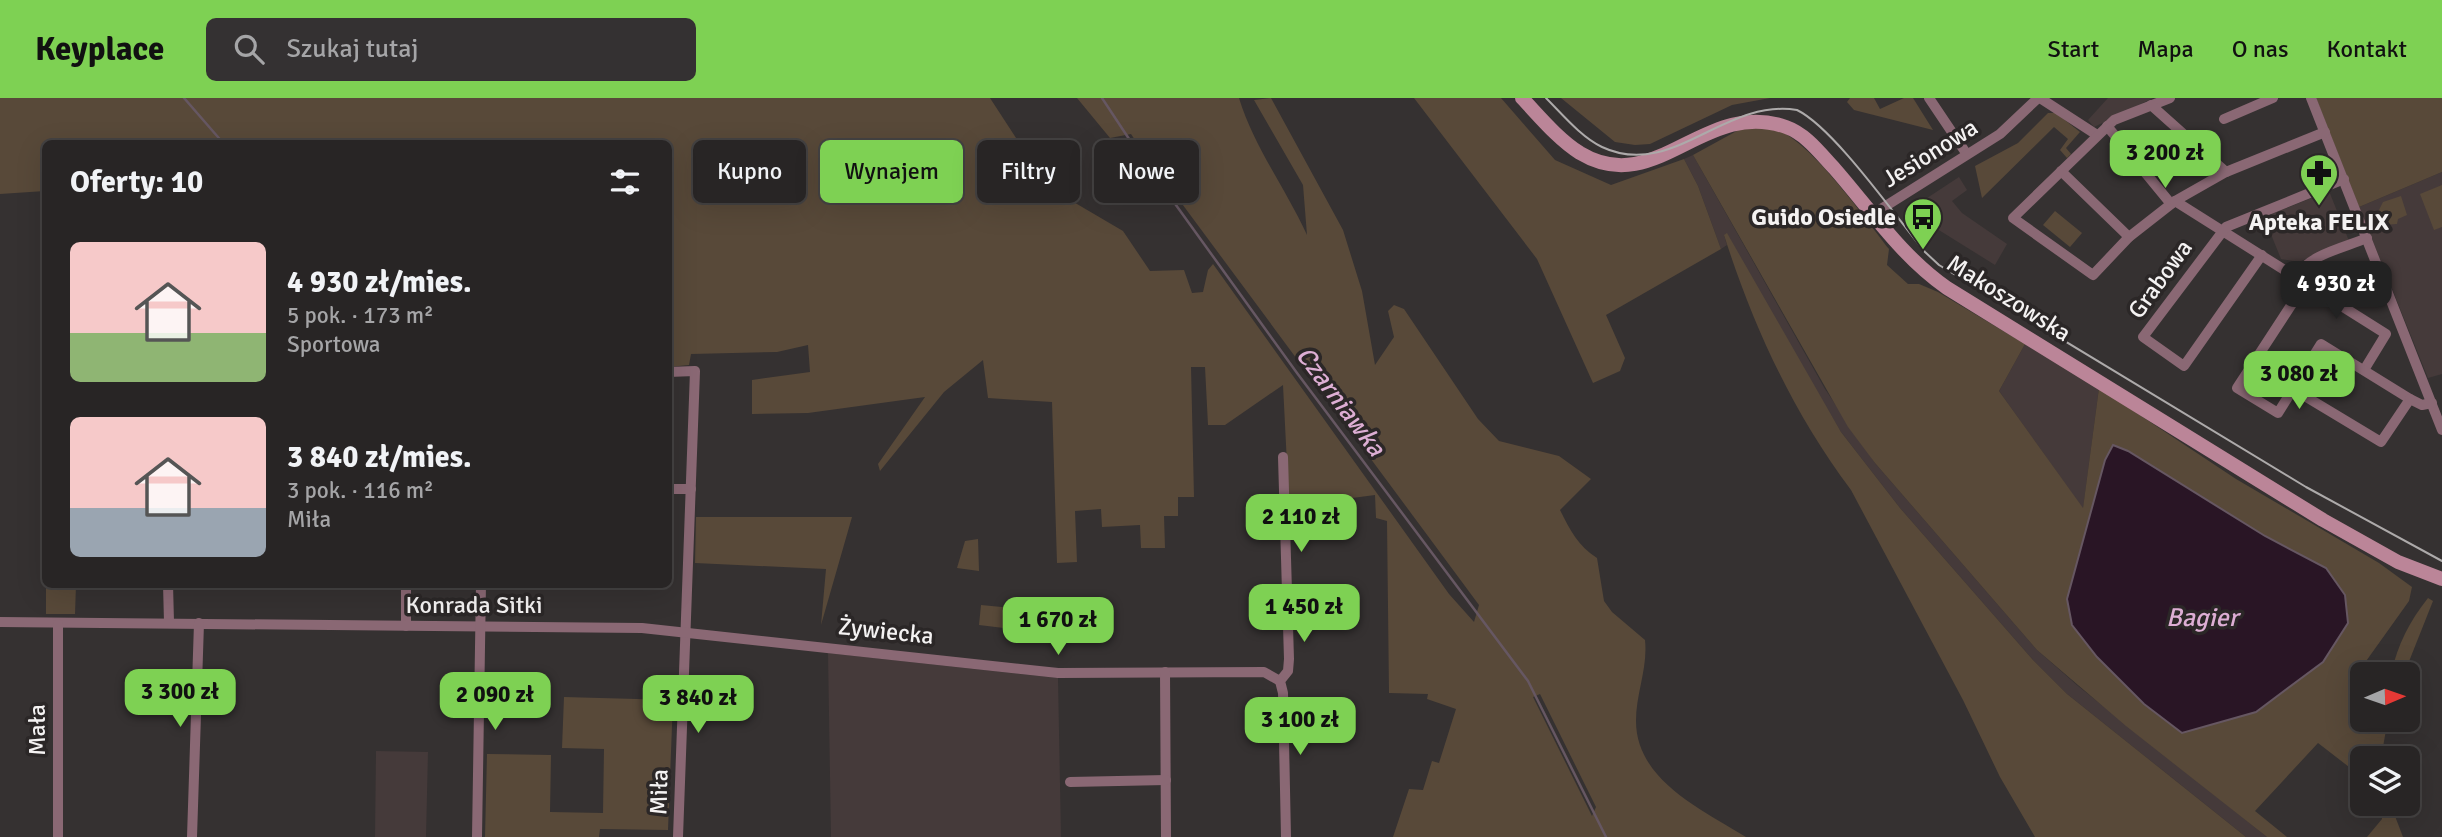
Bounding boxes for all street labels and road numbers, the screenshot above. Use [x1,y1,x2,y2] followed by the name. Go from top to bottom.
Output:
[1877,112,1983,194] street label: Jesionowa
[2121,234,2199,324] street label: Grabowa
[1941,248,2077,348] street label: Makoszowska
[406,590,542,620] street label: Konrada Sitki
[837,611,935,651] street label: Żywiecka
[22,704,52,756] street label: Mała
[643,768,675,816] street label: Miła

